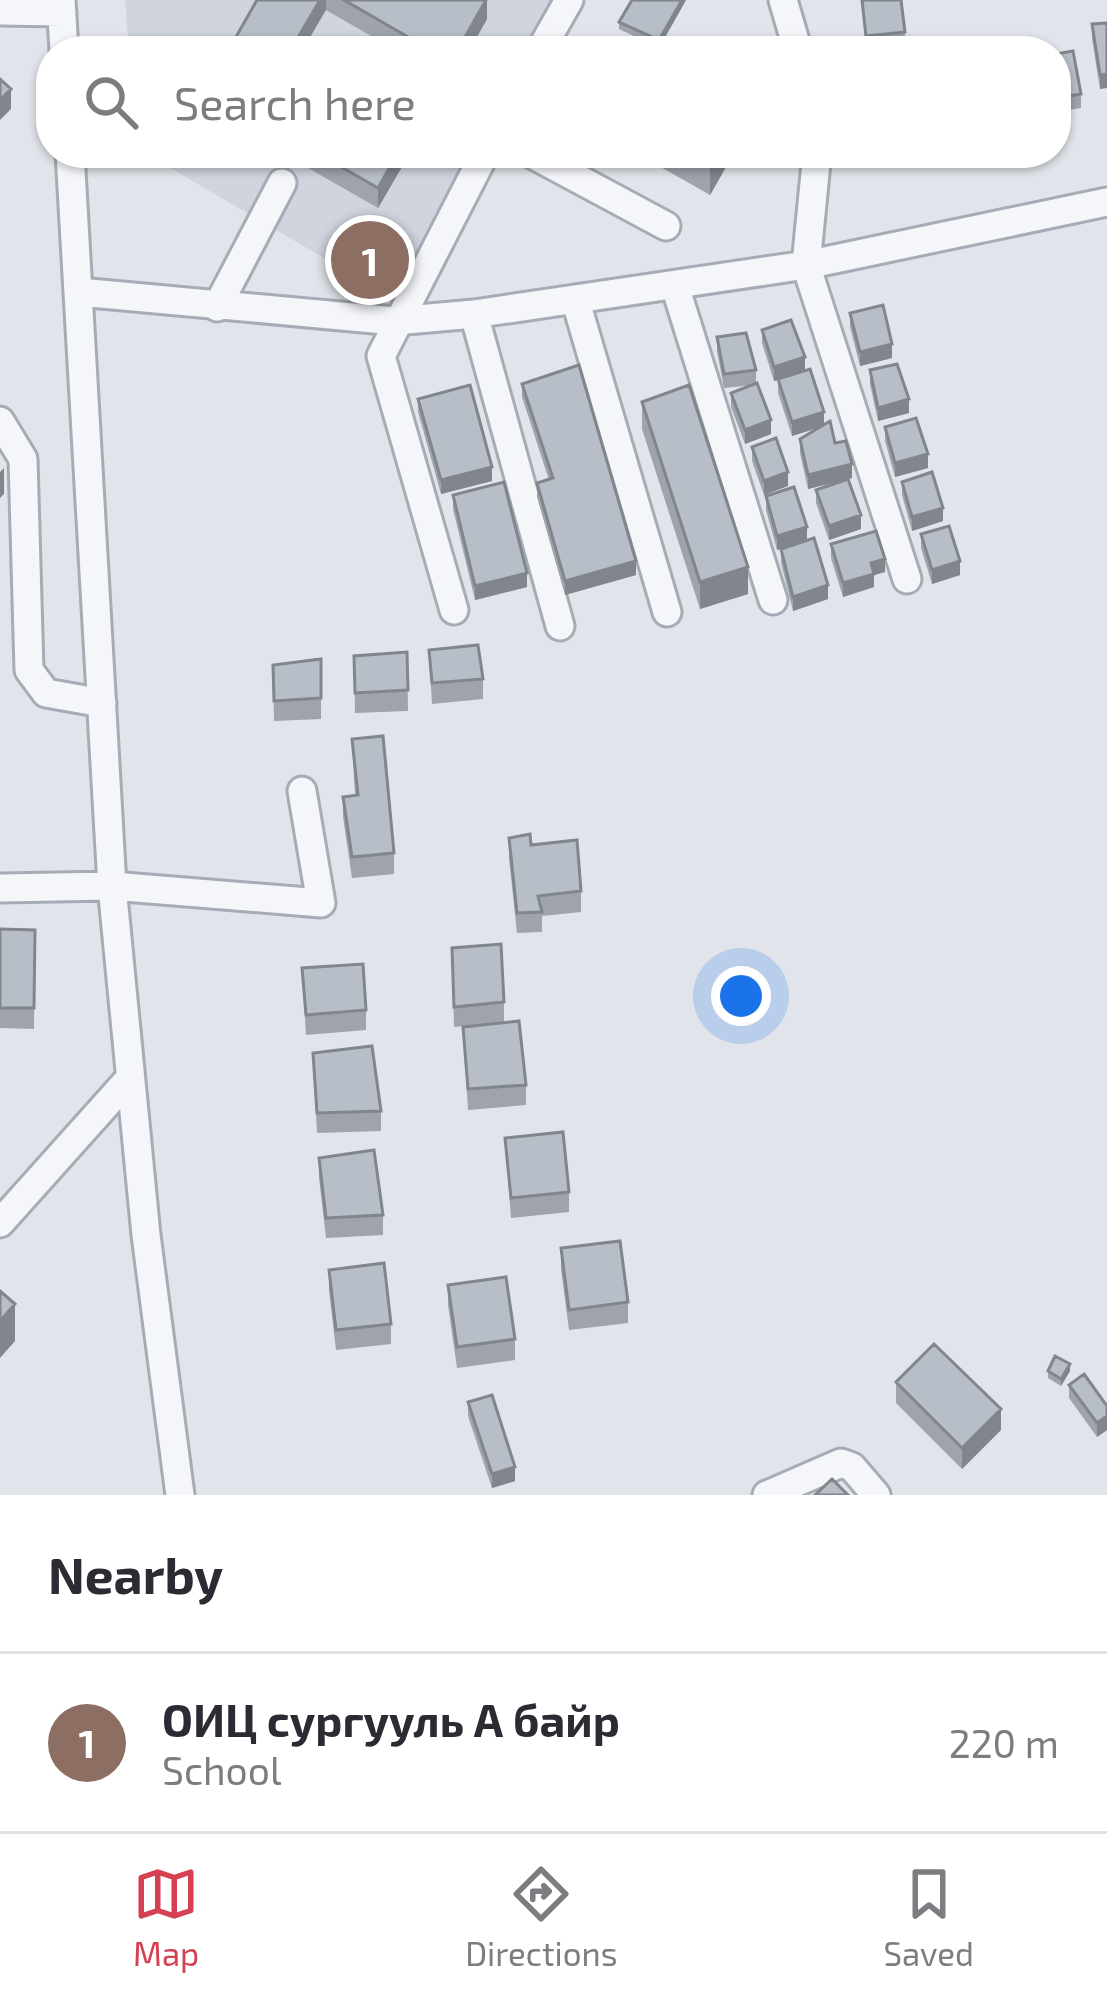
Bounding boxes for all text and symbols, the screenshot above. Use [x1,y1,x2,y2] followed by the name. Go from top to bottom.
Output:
[36,36,1071,168] search box
[78,69,144,135] icon: search
[174,75,416,129] text: Search here
[331,215,409,305] pin: 1
[711,966,771,1026] your location
[48,1543,223,1604] text: Nearby
[162,1692,620,1746] text: ОИЦ сургууль А байр
[79,1719,95,1766] text: 1
[949,1719,1059,1766] text: 220 m
[162,1746,282,1793] text: School
[133,1861,199,1973] tab: Map
[465,1861,617,1973] tab: Directions
[883,1861,974,1973] tab: Saved

